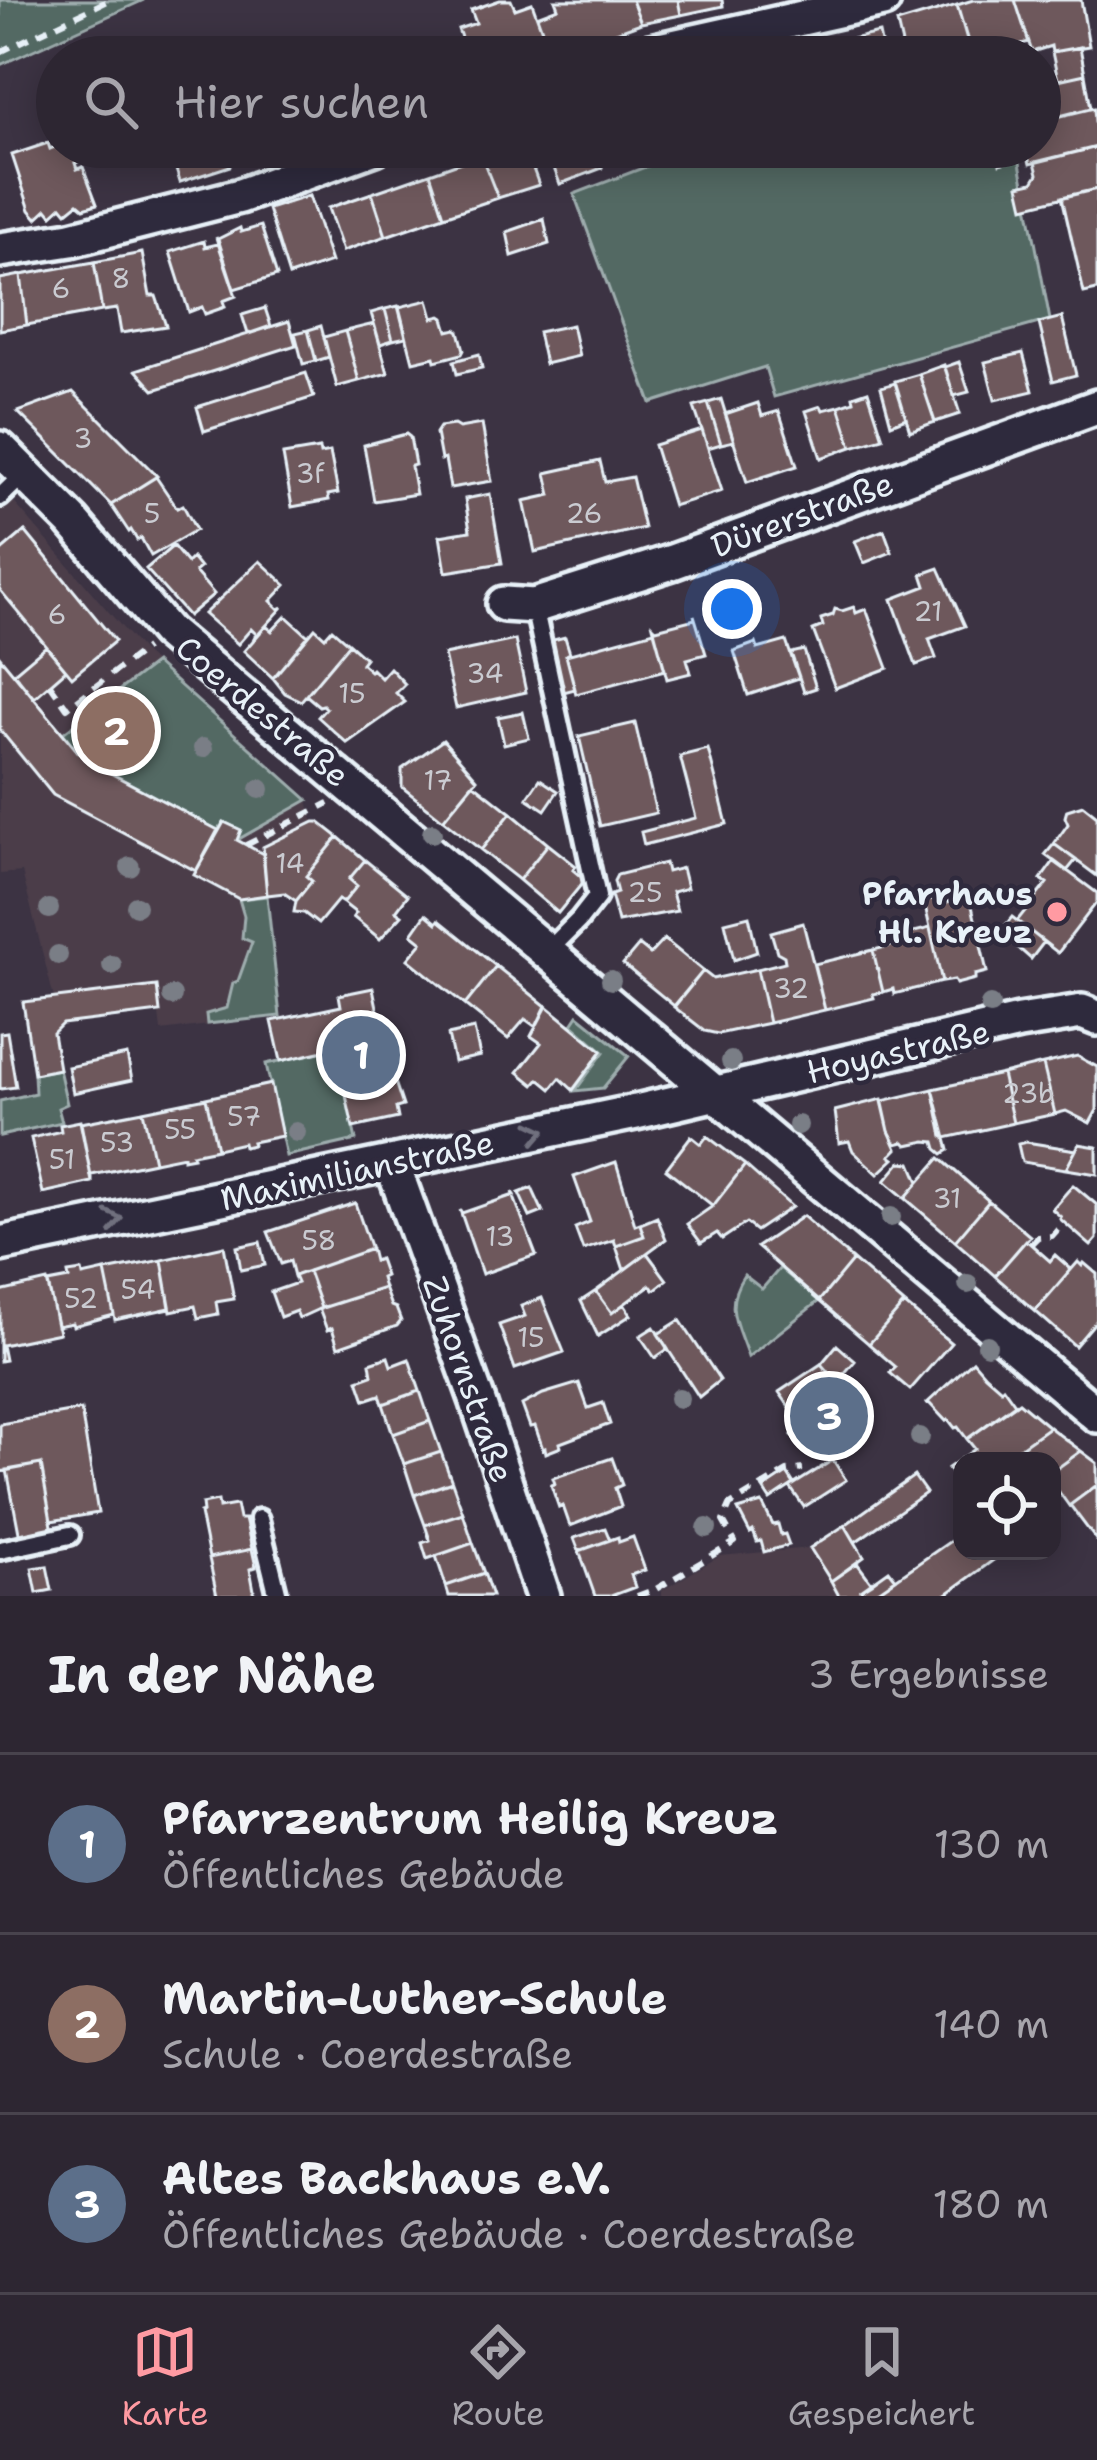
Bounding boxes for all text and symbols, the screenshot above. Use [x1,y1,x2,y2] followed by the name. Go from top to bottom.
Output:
[36,36,1061,168] search box
[78,69,144,135] icon: search
[174,72,429,132] text: Hier suchen
[112,260,130,297] house number: 8
[52,270,70,307] house number: 6
[74,420,92,457] house number: 3
[296,455,326,492] house number: 3f
[705,461,899,568] street label: Dürerstraße
[144,495,160,532] house number: 5
[566,495,602,532] house number: 26
[702,579,762,639] your location
[914,593,942,630] house number: 21
[48,596,66,633] house number: 6
[166,625,359,798] street label: Coerdestraße
[467,655,503,692] house number: 34
[338,675,366,712] house number: 15
[77,686,155,776] pin: 2
[424,762,452,799] house number: 17
[276,845,304,882] house number: 14
[862,871,1033,954] place label: Pfarrhaus Hl. Kreuz
[628,874,662,911] house number: 25
[1044,899,1070,925] marker: Pfarrhaus Hl. Kreuz
[773,970,809,1007] house number: 32
[802,1009,994,1094] street label: Hoyastraße
[322,1010,400,1100] pin: 1
[1002,1075,1054,1112] house number: 23b
[227,1098,261,1135] house number: 57
[164,1111,196,1148] house number: 55
[216,1120,498,1221] street label: Maximilianstraße
[527,1121,547,1146] one-way arrow
[100,1124,134,1161] house number: 53
[49,1141,75,1178] house number: 51
[933,1180,961,1217] house number: 31
[104,1208,124,1234] one-way arrow
[486,1218,514,1255] house number: 13
[302,1222,336,1259] house number: 58
[412,1270,525,1488] street label: Zuhornstraße
[121,1271,155,1308] house number: 54
[64,1280,98,1317] house number: 52
[517,1319,545,1356] house number: 15
[790,1371,868,1461] pin: 3
[953,1452,1061,1560] map controls
[953,1452,1061,1560] button: locate
[48,1640,376,1708] text: In der Nähe
[808,1648,1049,1700] text: 3 Ergebnisse
[162,1788,779,1848] text: Pfarrzentrum Heilig Kreuz
[78,1818,96,1870] text: 1
[934,1818,1049,1870] text: 130 m
[162,1848,565,1900] text: Öffentliches Gebäude
[162,1968,667,2028] text: Martin-Luther-Schule
[73,1998,101,2050] text: 2
[933,1998,1049,2050] text: 140 m
[162,2028,573,2080] text: Schule · Coerdestraße
[162,2148,611,2208] text: Altes Backhaus e.V.
[73,2178,101,2230] text: 3
[933,2178,1049,2230] text: 180 m
[162,2208,856,2260] text: Öffentliches Gebäude · Coerdestraße
[122,2319,209,2436] tab: Karte
[452,2319,545,2436] tab: Route
[788,2319,975,2436] tab: Gespeichert

